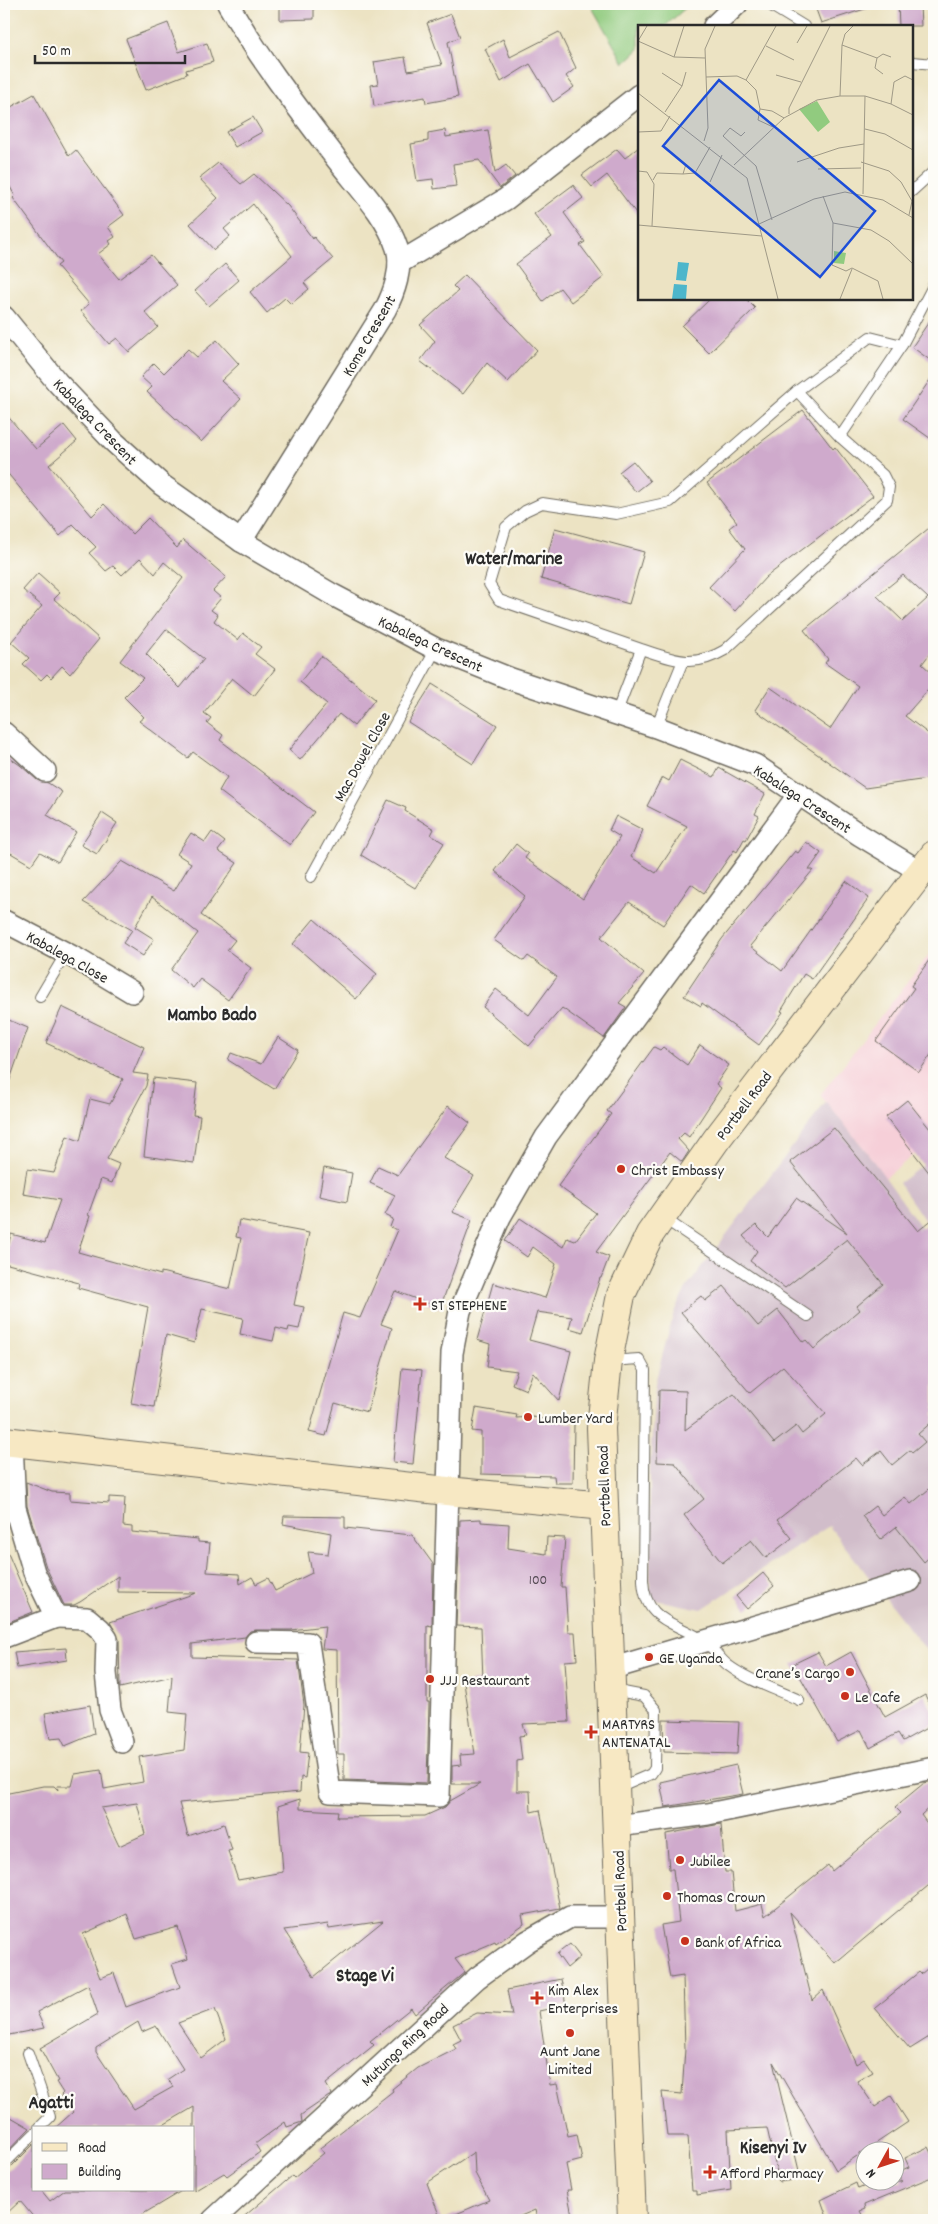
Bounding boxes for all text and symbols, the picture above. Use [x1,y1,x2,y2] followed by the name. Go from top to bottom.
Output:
[638,25,913,300] inset map
[35,32,185,64] scale bar
[42,41,71,63] text: 50 m
[338,291,403,381] street label: Kome Crescent
[47,374,142,471] street label: Kabalega Crescent
[465,547,563,574] district label: Water/marine
[374,611,486,680] street label: Kabalega Crescent
[329,708,397,806] street label: Mac Dowel Close
[748,760,855,840] street label: Kabalega Crescent
[21,926,112,990] street label: Kabalega Close
[167,1003,257,1030] district label: Mambo Bado
[711,1067,779,1146] street label: Portbell Road
[631,1160,725,1183] place label: Christ Embassy
[615,1163,627,1175] marker: Christ Embassy
[431,1295,507,1318] place label: ST STEPHENE
[413,1297,427,1311] marker: ST STEPHENE
[538,1408,613,1431] place label: Lumber Yard
[522,1411,534,1423] marker: Lumber Yard
[593,1445,618,1527] street label: Portbell Road
[529,1571,547,1591] house number: 100
[659,1648,723,1671] place label: GE Uganda
[643,1651,655,1663] marker: GE Uganda
[755,1663,840,1686] place label: Crane’s Cargo
[844,1666,856,1678] marker: Crane’s Cargo
[440,1670,530,1693] place label: JJJ Restaurant
[424,1673,436,1685] marker: JJJ Restaurant
[855,1687,900,1710] place label: Le Cafe
[839,1690,851,1702] marker: Le Cafe
[602,1714,671,1755] place label: MARTYRS ANTENATAL
[584,1725,598,1739] marker: MARTYRS ANTENATAL
[609,1850,634,1932] street label: Portbell Road
[690,1851,730,1874] place label: Jubilee
[674,1854,686,1866] marker: Jubilee
[677,1887,765,1910] place label: Thomas Crown
[661,1890,673,1902] marker: Thomas Crown
[695,1932,782,1955] place label: Bank of Africa
[679,1935,691,1947] marker: Bank of Africa
[336,1964,394,1991] district label: Stage Vi
[548,1980,619,2021] place label: Kim Alex Enterprises
[530,1991,544,2005] marker: Kim Alex Enterprises
[357,1999,455,2093] street label: Mutungo Ring Road
[564,2027,576,2039] marker: Aunt Jane Limited
[540,2041,600,2082] place label: Aunt Jane Limited
[28,2091,74,2118] district label: Agatti
[32,2126,195,2192] legend
[740,2136,806,2163] district label: Kisenyi Iv
[78,2138,106,2160] text: Road
[856,2142,906,2192] north arrow
[78,2162,121,2184] text: Building
[720,2163,824,2186] place label: Afford Pharmacy
[862,2164,881,2182] text: N
[704,2166,716,2178] marker: Afford Pharmacy

